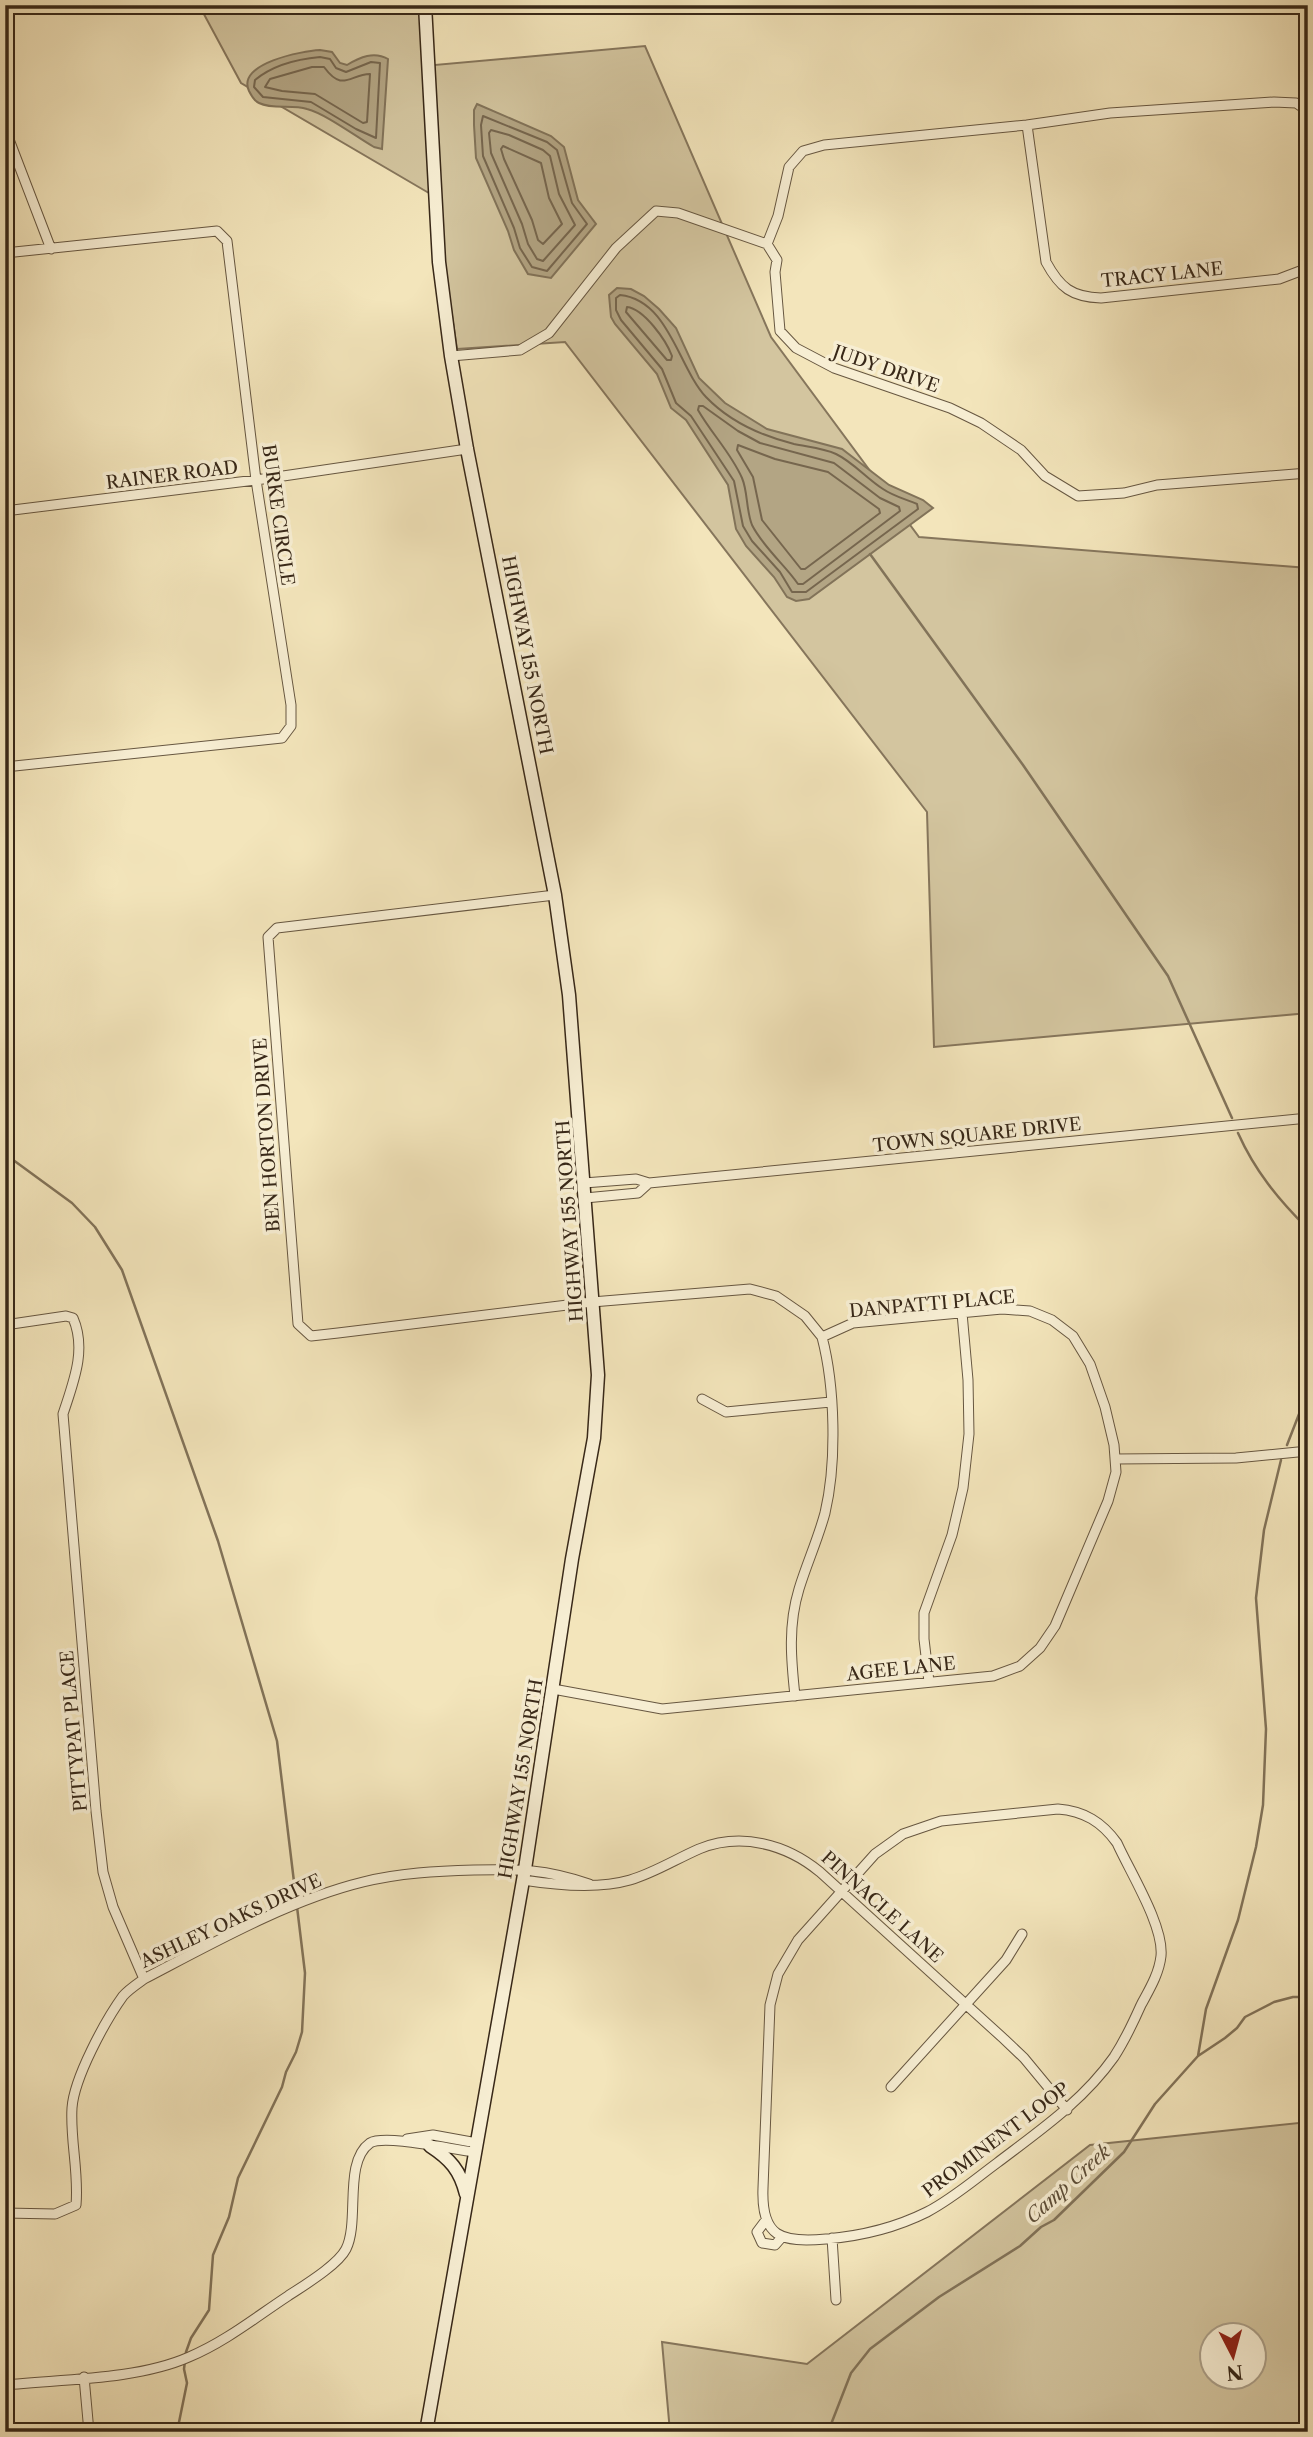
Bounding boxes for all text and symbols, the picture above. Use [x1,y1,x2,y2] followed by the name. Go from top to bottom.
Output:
[1100,258,1224,292] street label: TRACY LANE
[827,340,942,397] street label: JUDY DRIVE
[257,443,299,587] street label: BURKE CIRCLE
[105,456,239,494] street label: RAINER ROAD
[497,554,557,756] street label: HIGHWAY 155 NORTH
[249,1037,285,1233] street label: BEN HORTON DRIVE
[872,1113,1082,1157] street label: TOWN SQUARE DRIVE
[552,1119,588,1323] street label: HIGHWAY 155 NORTH
[848,1286,1016,1322] street label: DANPATTI PLACE
[56,1650,92,1812] street label: PITTYPAT PLACE
[845,1652,956,1686] street label: AGEE LANE
[494,1677,548,1881] street label: HIGHWAY 155 NORTH
[817,1847,947,1967] street label: PINNACLE LANE
[136,1869,325,1973] street label: ASHLEY OAKS DRIVE
[918,2078,1074,2202] street label: PROMINENT LOOP
[1021,2140,1115,2228] water label: Camp Creek
[1198,2322,1268,2392] north arrow
[1225,2360,1244,2385] text: N

